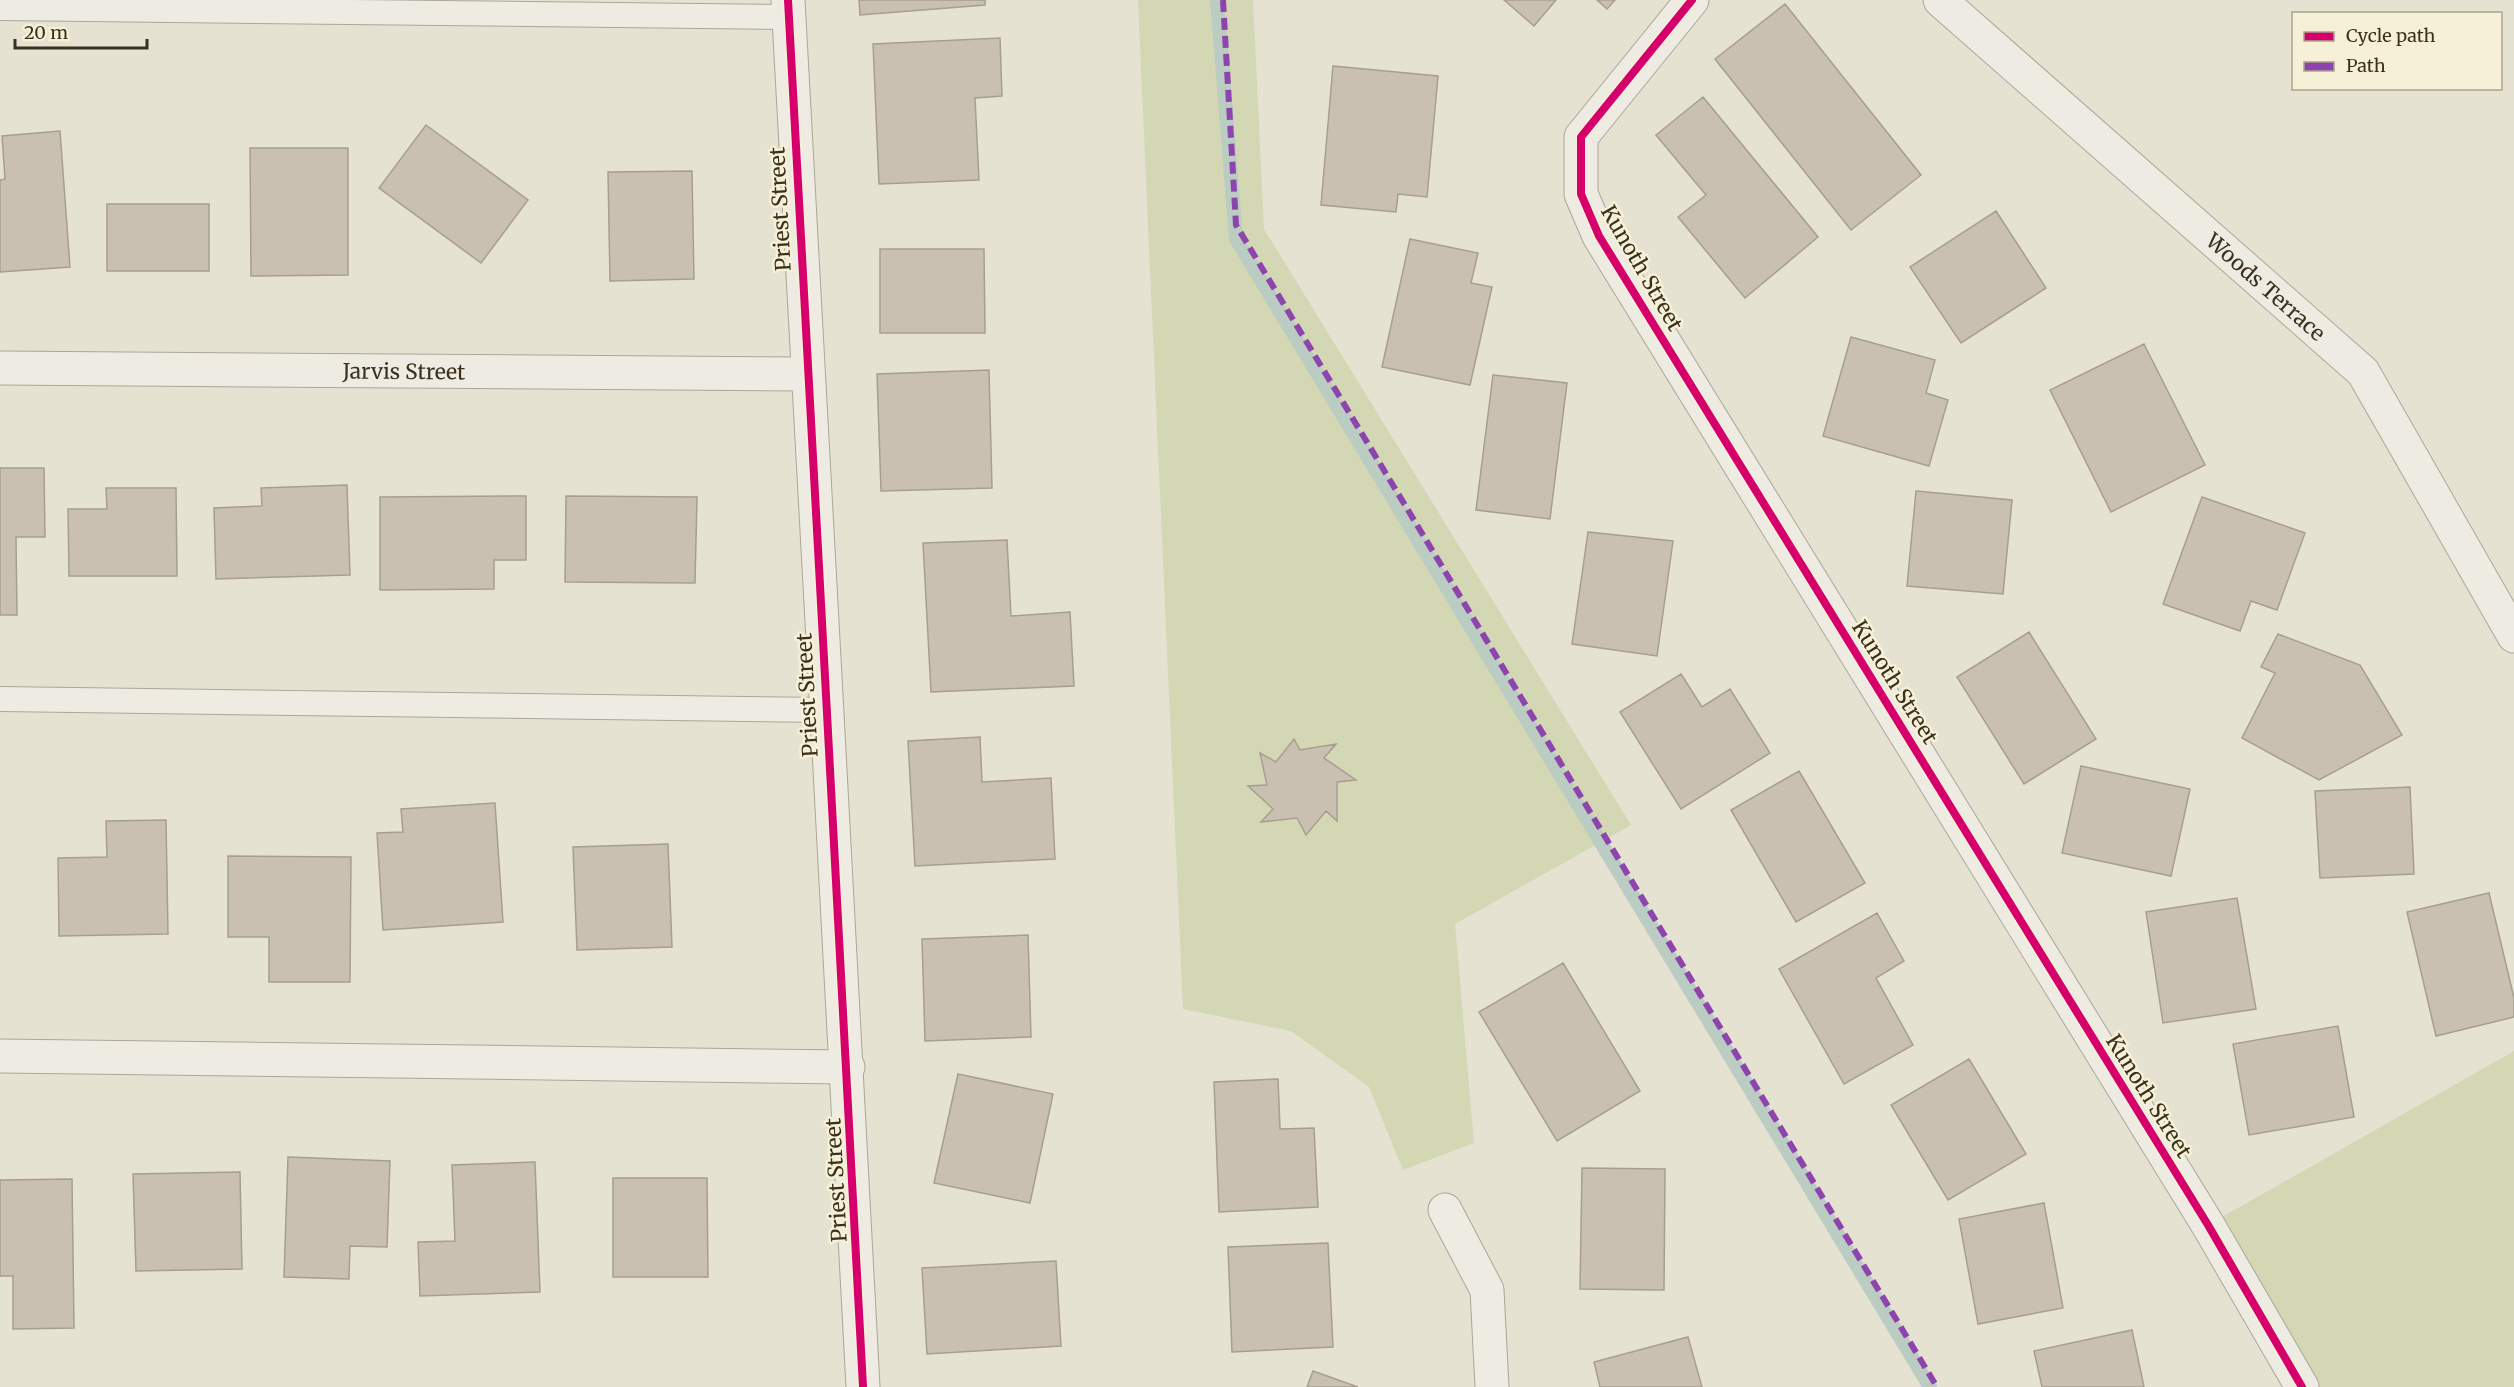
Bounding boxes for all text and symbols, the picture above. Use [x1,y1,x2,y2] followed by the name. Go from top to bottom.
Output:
[15,12,147,50] scale bar
[2292,12,2502,90] legend
[24,21,68,44] text: 20 m
[2346,24,2436,47] text: Cycle path
[2346,54,2386,77] text: Path
[763,146,797,272] street label: Priest Street
[1595,200,1689,336] street label: Kunoth Street
[2200,226,2331,346] street label: Woods Terrace
[342,357,465,385] street label: Jarvis Street
[1846,615,1944,749] street label: Kunoth Street
[790,632,824,758] street label: Priest Street
[2100,1029,2198,1163] street label: Kunoth Street
[819,1117,853,1243] street label: Priest Street

